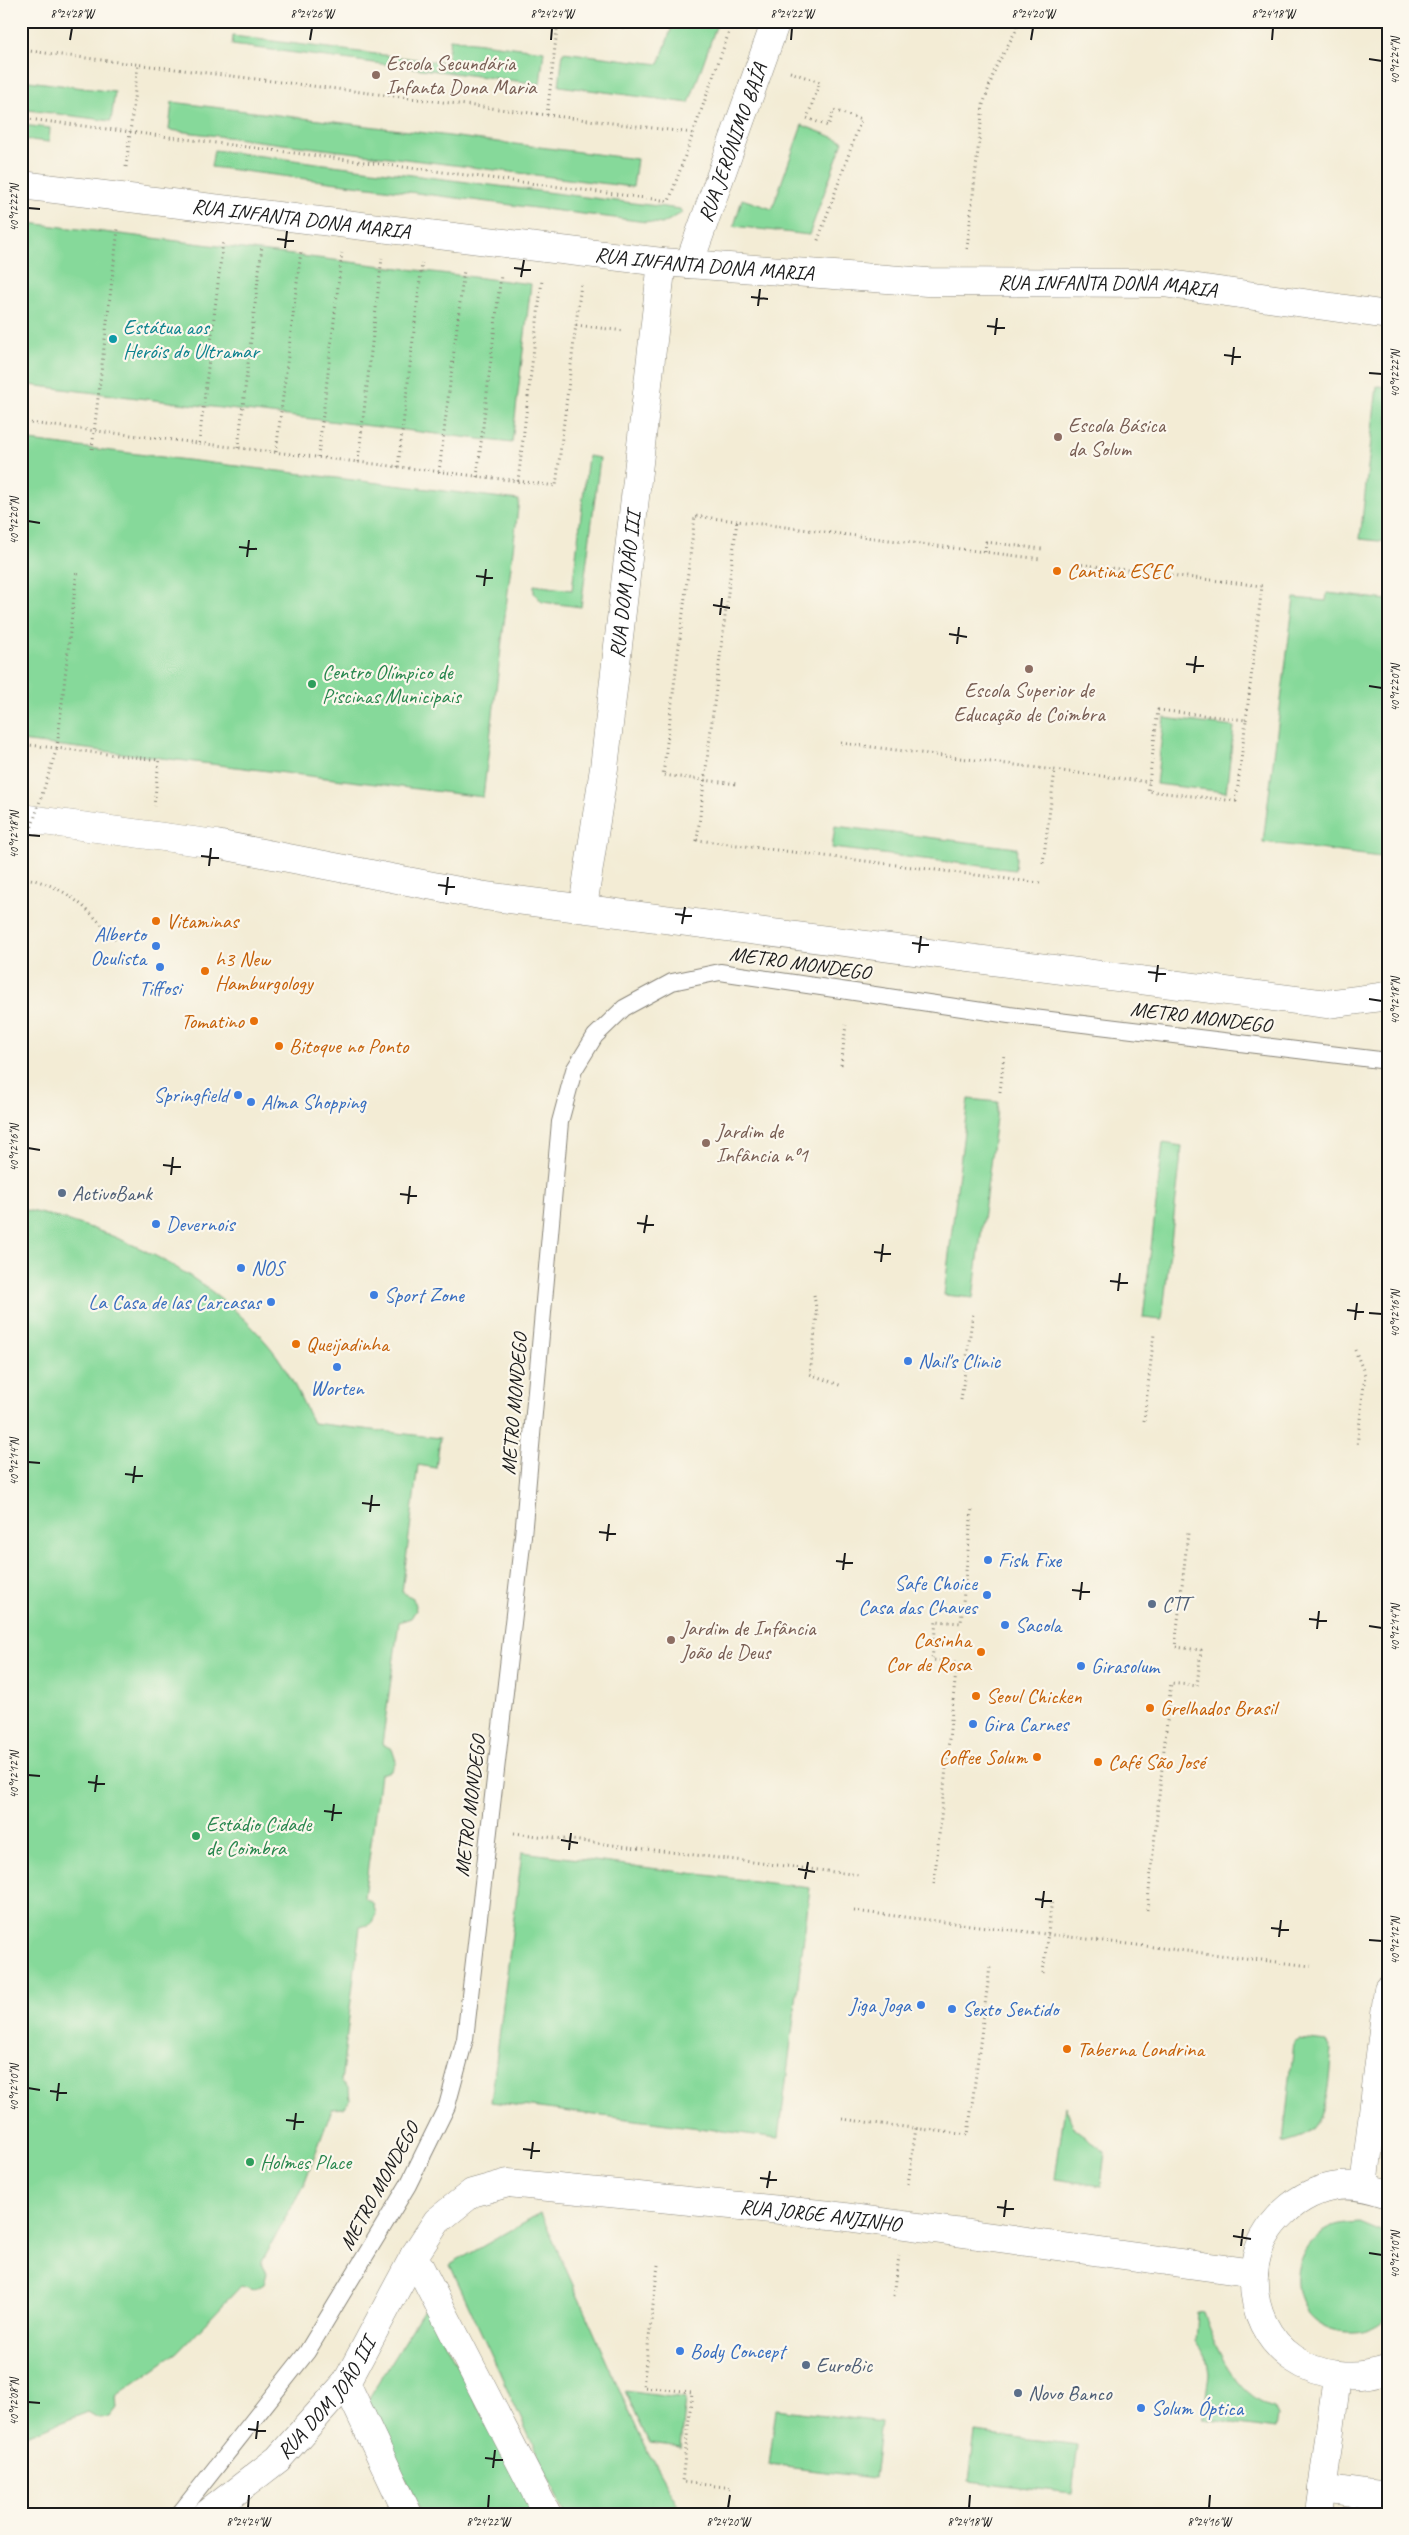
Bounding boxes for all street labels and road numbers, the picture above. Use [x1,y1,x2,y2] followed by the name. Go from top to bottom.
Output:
[692,58,773,225] street label: RUA JERÓNIMO BAÍA
[191,193,413,245] street label: RUA INFANTA DONA MARIA
[594,241,816,287] street label: RUA INFANTA DONA MARIA
[998,269,1220,304] street label: RUA INFANTA DONA MARIA
[604,506,647,659] street label: RUA DOM JOÃO III
[728,940,875,986] street label: METRO MONDEGO
[1129,995,1276,1039] street label: METRO MONDEGO
[495,1330,533,1476] street label: METRO MONDEGO
[448,1731,492,1878] street label: METRO MONDEGO
[333,2115,426,2254] street label: METRO MONDEGO
[739,2193,905,2238] street label: RUA JORGE ANJINHO
[271,2329,383,2464] street label: RUA DOM JOÃO III

